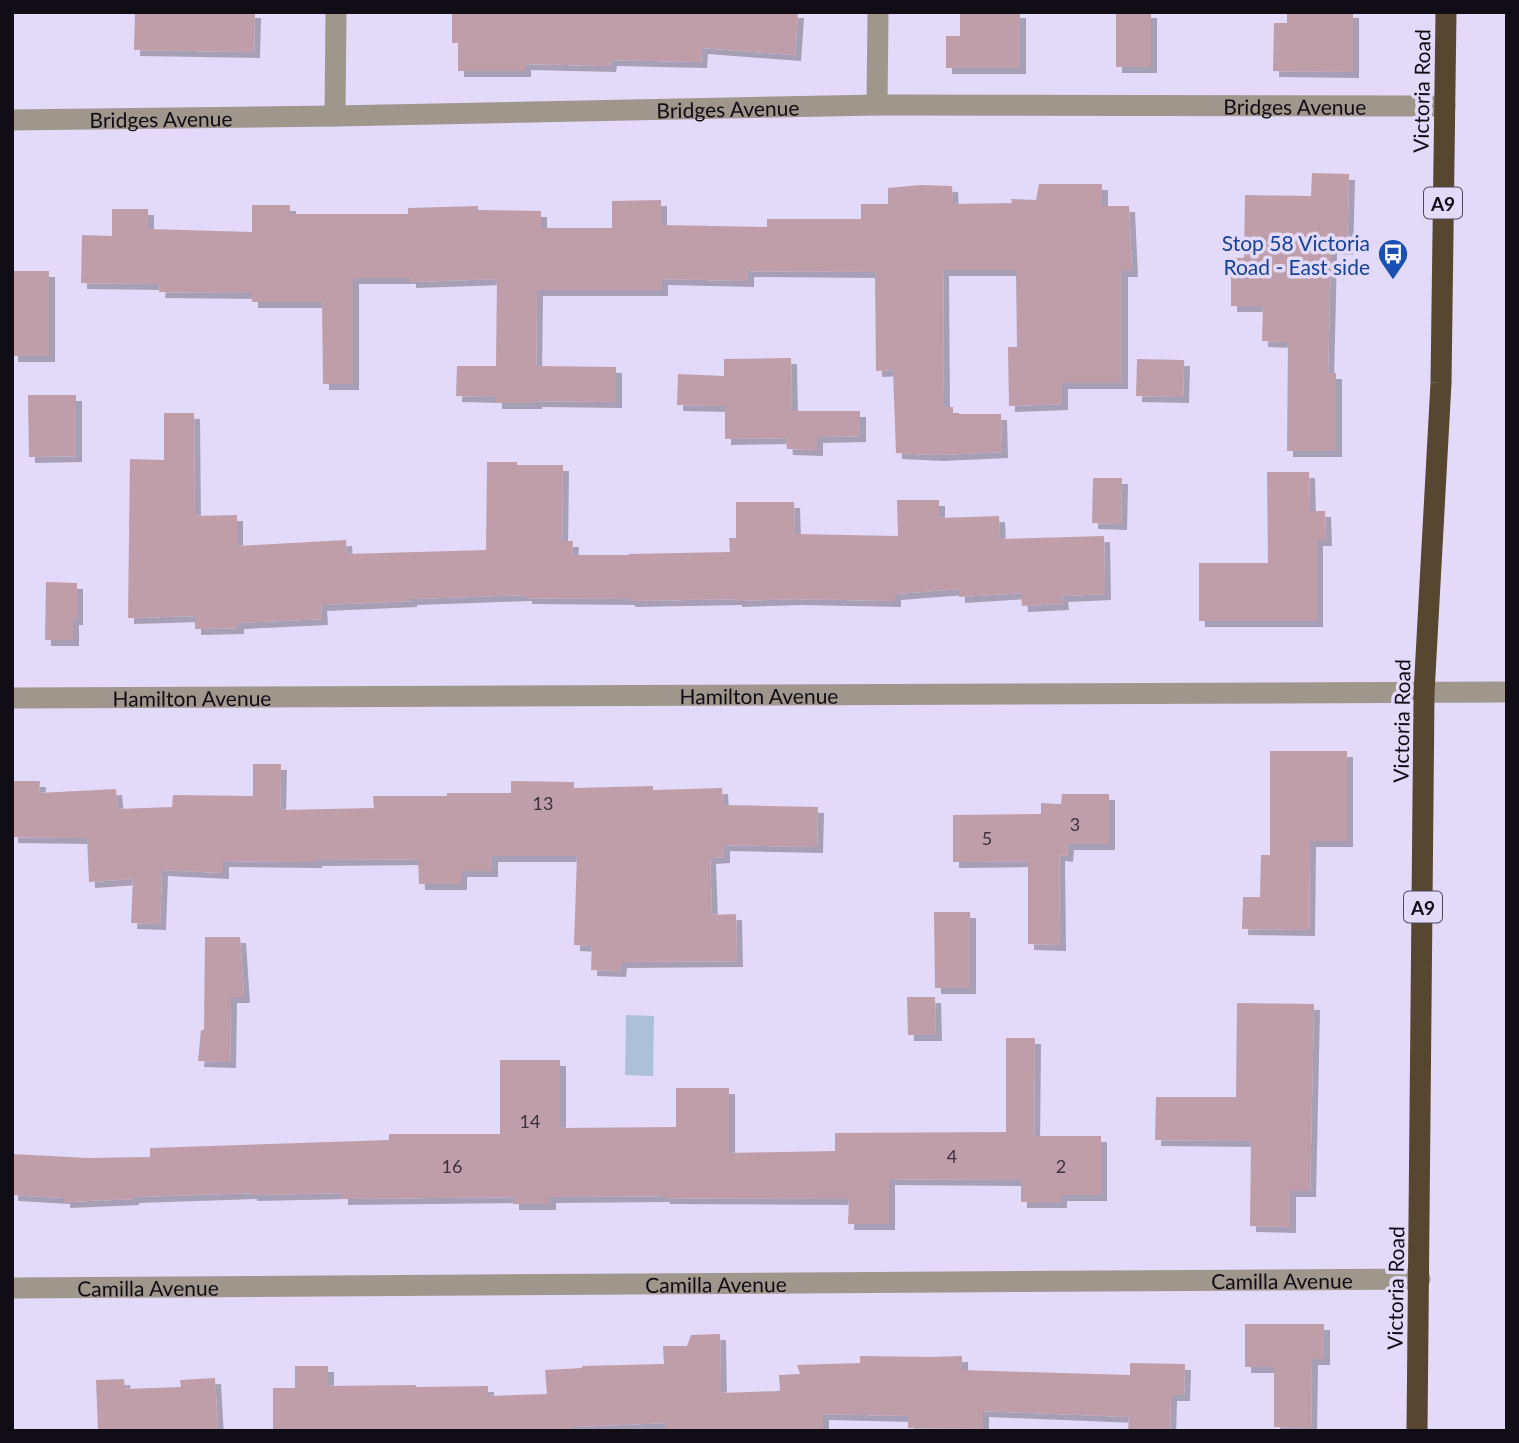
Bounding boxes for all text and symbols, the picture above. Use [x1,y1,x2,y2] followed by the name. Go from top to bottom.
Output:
[1407,29,1435,153] street label: Victoria Road
[1223,93,1366,118] street label: Bridges Avenue
[656,94,800,122] street label: Bridges Avenue
[89,105,233,132] street label: Bridges Avenue
[1424,188,1462,218] road number: A9
[1222,230,1370,279] place label: Stop 58 Victoria Road - East side
[1376,237,1410,281] bus stop icon: Stop 58 Victoria Road - East side
[1387,659,1415,783] street label: Victoria Road
[680,682,838,708] street label: Hamilton Avenue
[113,684,271,710] street label: Hamilton Avenue
[533,792,553,814] house number: 13
[1070,813,1080,835] house number: 3
[982,827,992,849] house number: 5
[1404,892,1442,923] road number: A9
[520,1110,540,1132] house number: 14
[947,1145,957,1167] house number: 4
[442,1155,462,1177] house number: 16
[1056,1155,1066,1177] house number: 2
[1381,1226,1409,1350] street label: Victoria Road
[1211,1267,1353,1293] street label: Camilla Avenue
[645,1271,787,1296] street label: Camilla Avenue
[77,1274,219,1300] street label: Camilla Avenue

